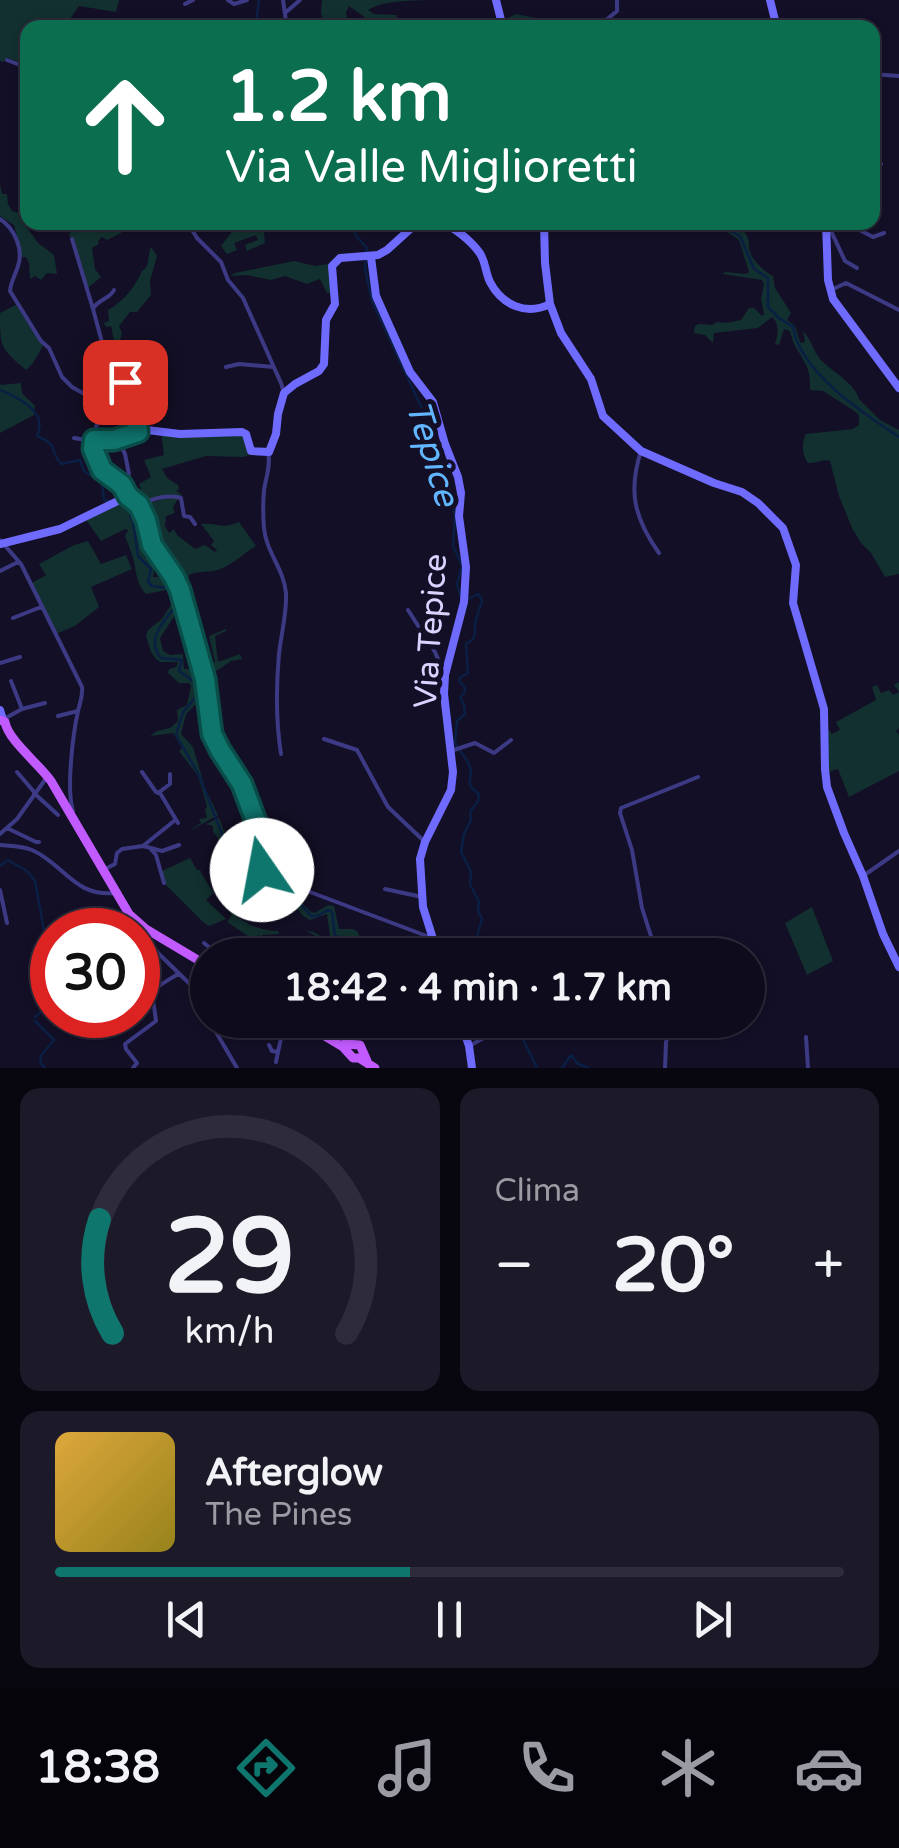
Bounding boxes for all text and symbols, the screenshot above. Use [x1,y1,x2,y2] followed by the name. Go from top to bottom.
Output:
[225,56,452,140] text: 1.2 km
[60,60,190,190] icon: ahead
[225,141,638,195] text: Via Valle Miglioretti
[83,340,168,425] pin
[98,355,153,410] icon: arrive
[396,396,469,513] water label: Tepice
[407,552,455,710] street label: Via Tepice
[210,818,314,922] position arrow
[30,908,160,1038] speed limit sign: 30
[283,965,672,1011] text: 18:42 · 4 min · 1.7 km
[495,1172,580,1210] text: Clima
[164,1196,295,1321] text: 29
[612,1221,735,1311] text: 20°
[495,1233,534,1299] text: −
[813,1233,844,1299] text: +
[185,1310,275,1353] text: km/h
[205,1450,383,1496] text: Afterglow
[205,1496,352,1534] text: The Pines
[159,1592,214,1647] icon: previous
[422,1592,477,1647] icon: pause
[685,1592,740,1647] icon: next
[231,1733,301,1803] icon: directions
[372,1733,442,1803] icon: music
[512,1733,582,1803] icon: phone
[653,1733,723,1803] icon: climate
[794,1733,864,1803] icon: car
[35,1741,160,1795] text: 18:38

